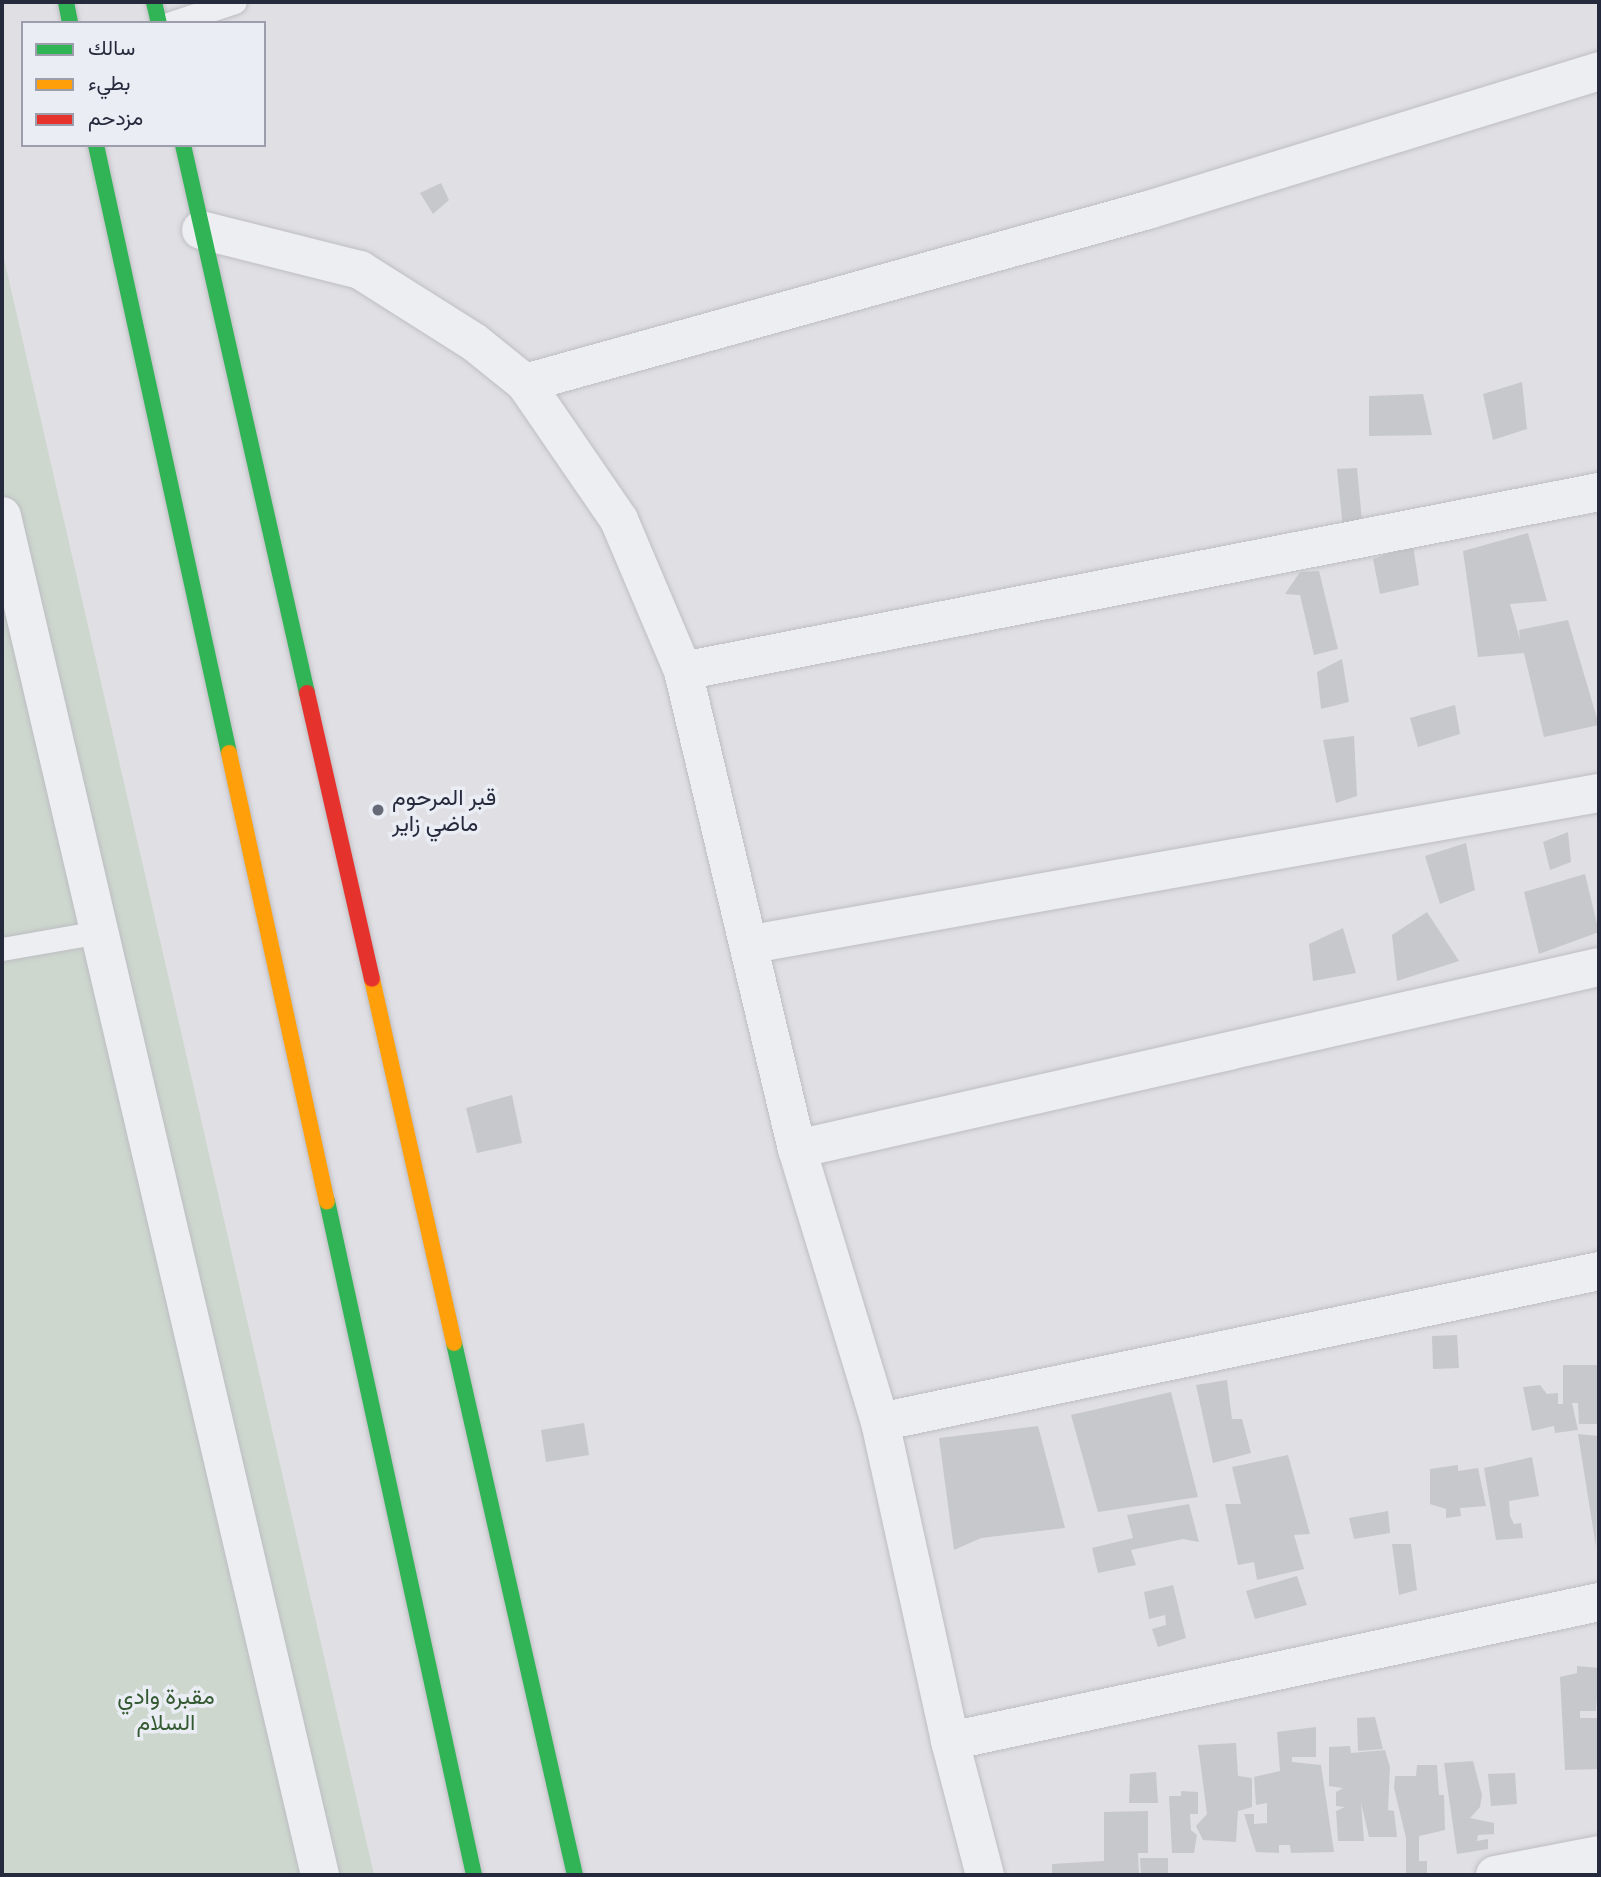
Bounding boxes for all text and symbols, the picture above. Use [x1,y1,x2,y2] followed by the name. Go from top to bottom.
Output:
[21,21,266,147] legend
[88,35,135,59] text: سالك
[88,70,131,94] text: بطيء
[88,105,143,129] text: مزدحم
[392,783,496,837] place label: قبر المرحوم ماضي زاير
[370,802,386,818] marker: قبر المرحوم ماضي زاير
[117,1682,215,1736] park label: مقبرة وادي السلام

